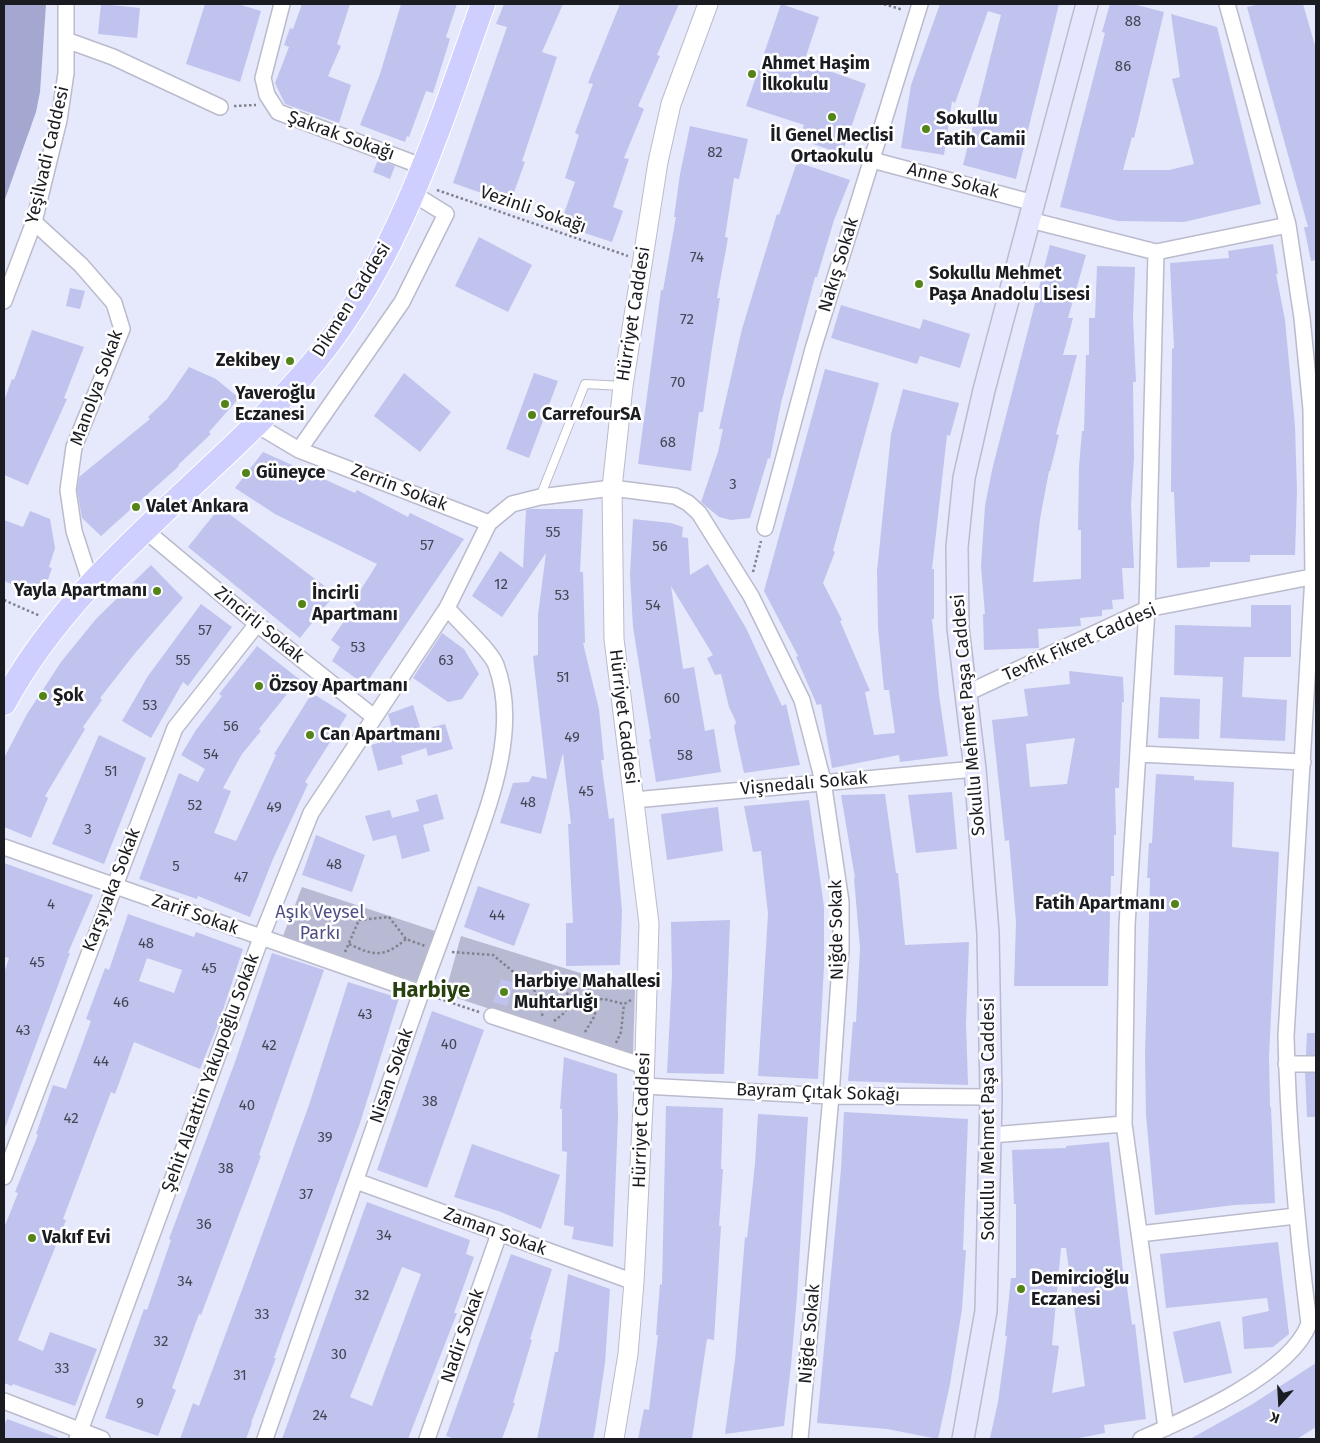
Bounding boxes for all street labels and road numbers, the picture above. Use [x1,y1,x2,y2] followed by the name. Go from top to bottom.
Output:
[22,84,74,226] street label: Yeşilvadi Caddesi
[285,107,397,165] street label: Şakrak Sokağı
[905,158,1001,204] street label: Anne Sokak
[477,182,589,238] street label: Vezinli Sokağı
[814,215,864,315] street label: Nakış Sokak
[308,239,396,361] street label: Dikmen Caddesi
[613,245,655,383] street label: Hürriyet Caddesi
[66,327,128,449] street label: Manolya Sokak
[348,460,450,516] street label: Zerrin Sokak
[210,582,308,668] street label: Zincirli Sokak
[948,593,990,837] street label: Sokullu Mehmet Paşa Caddesi
[1000,599,1160,687] street label: Tevfik Fikret Caddesi
[604,648,642,786] street label: Hürriyet Caddesi
[739,768,869,800] street label: Vişnedalı Sokak
[79,825,145,955] street label: Karşıyaka Sokak
[825,880,849,980] street label: Niğde Sokak
[149,890,241,940] street label: Zarif Sokak
[158,951,264,1195] street label: Şehit Alaattin Yakupoğlu Sokak
[978,998,1000,1240] street label: Sokullu Mehmet Paşa Caddesi
[366,1026,418,1126] street label: Nisan Sokak
[629,1052,655,1188] street label: Hürriyet Caddesi
[736,1079,900,1107] street label: Bayram Çıtak Sokağı
[441,1203,549,1261] street label: Zaman Sokak
[795,1283,825,1385] street label: Niğde Sokak
[437,1286,489,1386] street label: Nadir Sokak

